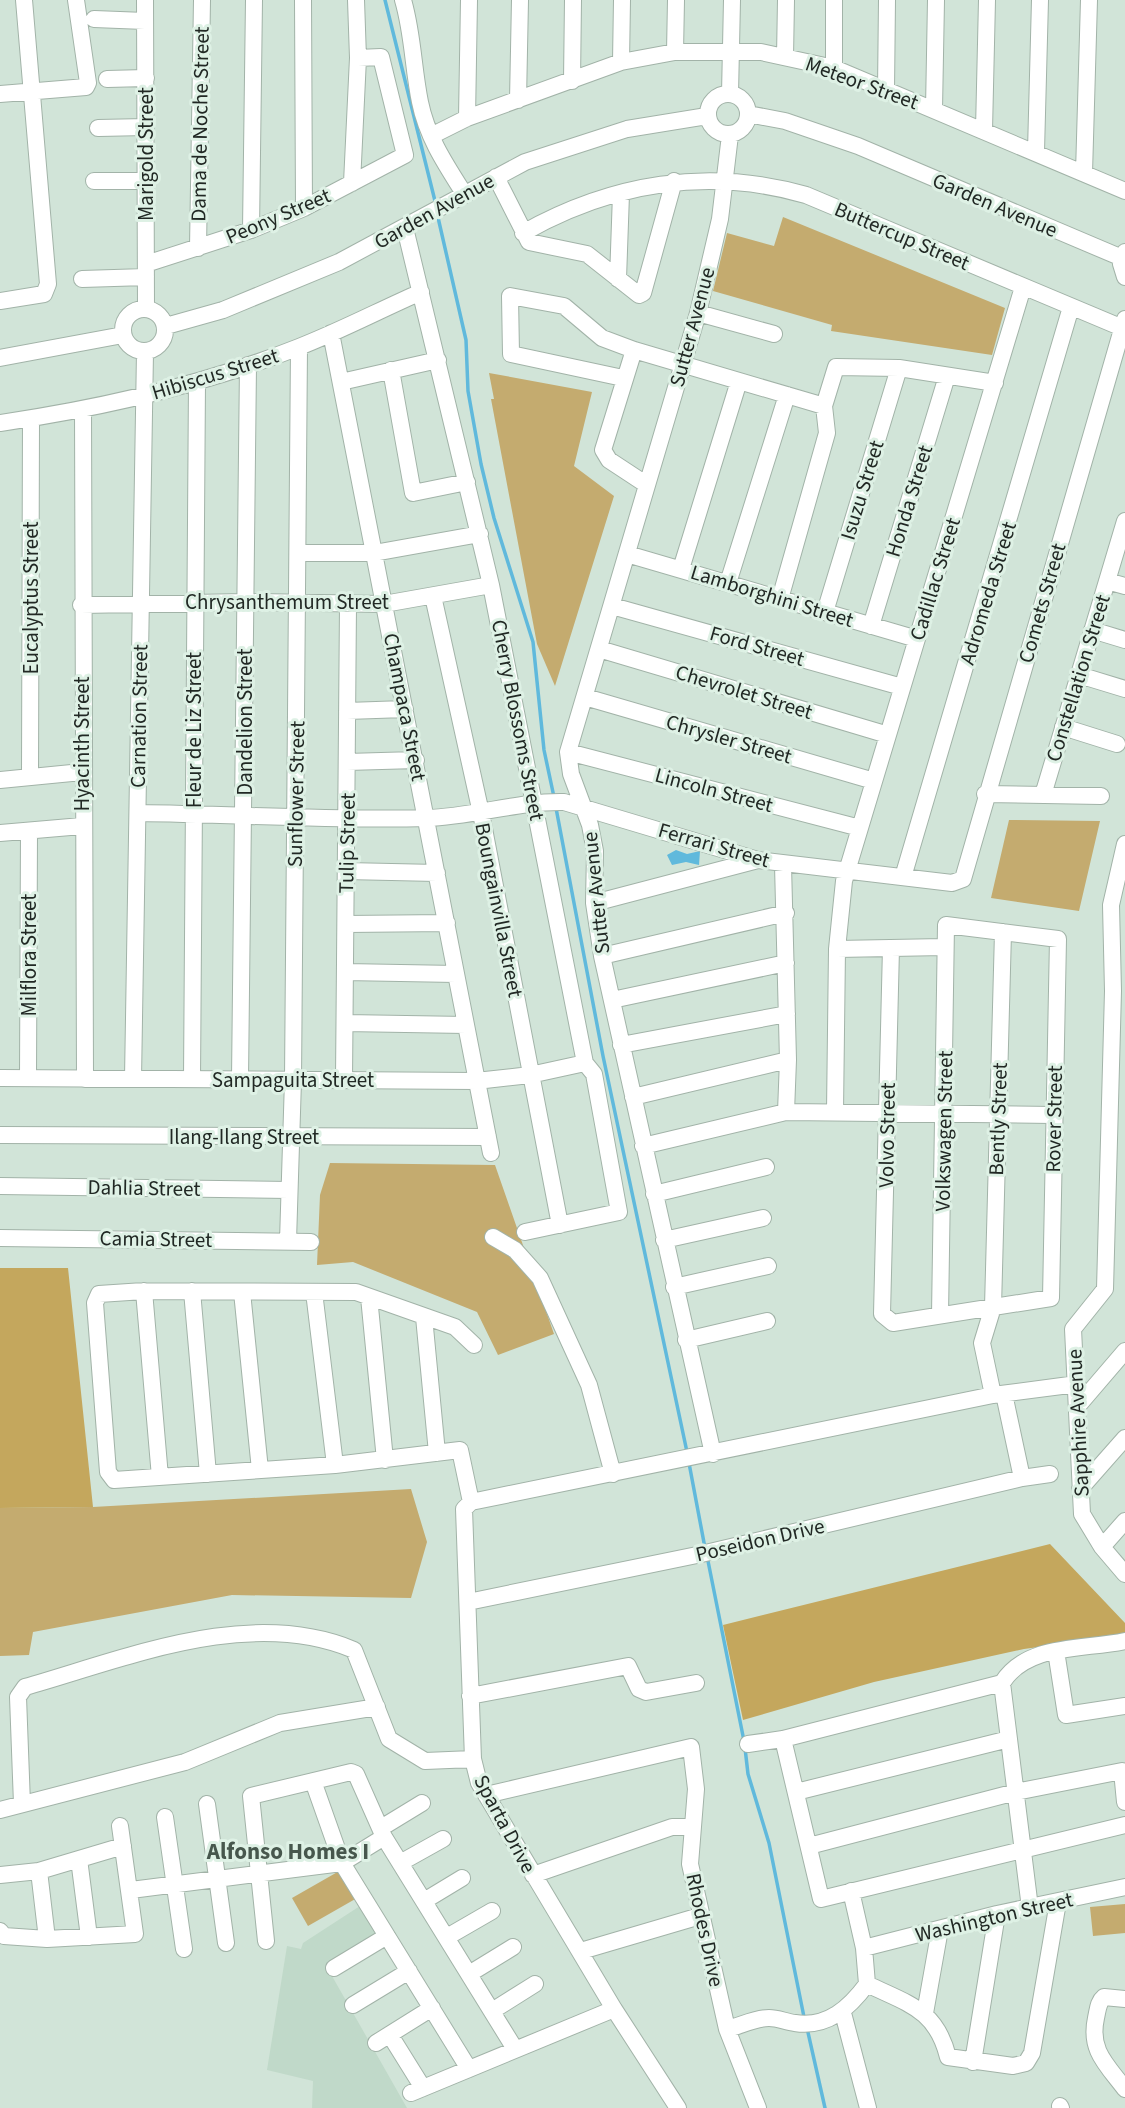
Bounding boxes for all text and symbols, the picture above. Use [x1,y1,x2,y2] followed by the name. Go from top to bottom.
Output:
[183,26,217,222] street label: Dama de Noche Street
[801,49,923,117] street label: Meteor Street
[131,87,161,221] street label: Marigold Street
[928,165,1062,245] street label: Garden Avenue
[369,166,499,256] street label: Garden Avenue
[221,180,335,252] street label: Peony Street
[830,194,974,278] street label: Buttercup Street
[662,264,722,390] street label: Sutter Avenue
[148,340,282,408] street label: Hibiscus Street
[833,437,891,543] street label: Isuzu Street
[878,441,940,561] street label: Honda Street
[902,514,968,644] street label: Cadillac Street
[952,518,1024,668] street label: Adromeda Street
[16,521,46,675] street label: Eucalyptus Street
[1011,540,1073,666] street label: Comets Street
[687,557,857,635] street label: Lamborghini Street
[185,587,389,617] street label: Chrysanthemum Street
[1038,591,1118,765] street label: Constellation Street
[484,617,552,823] street label: Cherry Blossoms Street
[706,618,808,674] street label: Ford Street
[376,630,434,784] street label: Champaca Street
[123,644,155,788] street label: Carnation Street
[230,648,260,796] street label: Dandelion Street
[179,652,209,808] street label: Fleur de Liz Street
[672,657,816,727] street label: Chevrolet Street
[67,676,97,812] street label: Hyacinth Street
[663,707,795,771] street label: Chrysler Street
[280,721,312,867] street label: Sunflower Street
[652,760,776,820] street label: Lincoln Street
[331,792,363,894] street label: Tulip Street
[655,815,773,875] street label: Ferrari Street
[467,820,531,1000] street label: Boungainvilla Street
[575,830,617,956] street label: Sutter Avenue
[14,894,44,1016] street label: Milflora Street
[928,1050,960,1212] street label: Volkswagen Street
[981,1062,1015,1176] street label: Bently Street
[212,1065,374,1095] street label: Sampaguita Street
[1038,1065,1070,1173] street label: Rover Street
[871,1082,903,1188] street label: Volvo Street
[169,1122,319,1152] street label: Ilang-Ilang Street
[87,1172,201,1204] street label: Dahlia Street
[99,1223,213,1255] street label: Camia Street
[1059,1348,1097,1498] street label: Sapphire Avenue
[693,1511,827,1569] street label: Poseidon Drive
[467,1770,543,1878] street label: Sparta Drive
[206,1835,369,1868] district label: Alfonso Homes I
[678,1870,732,1990] street label: Rhodes Drive
[912,1884,1076,1950] street label: Washington Street

